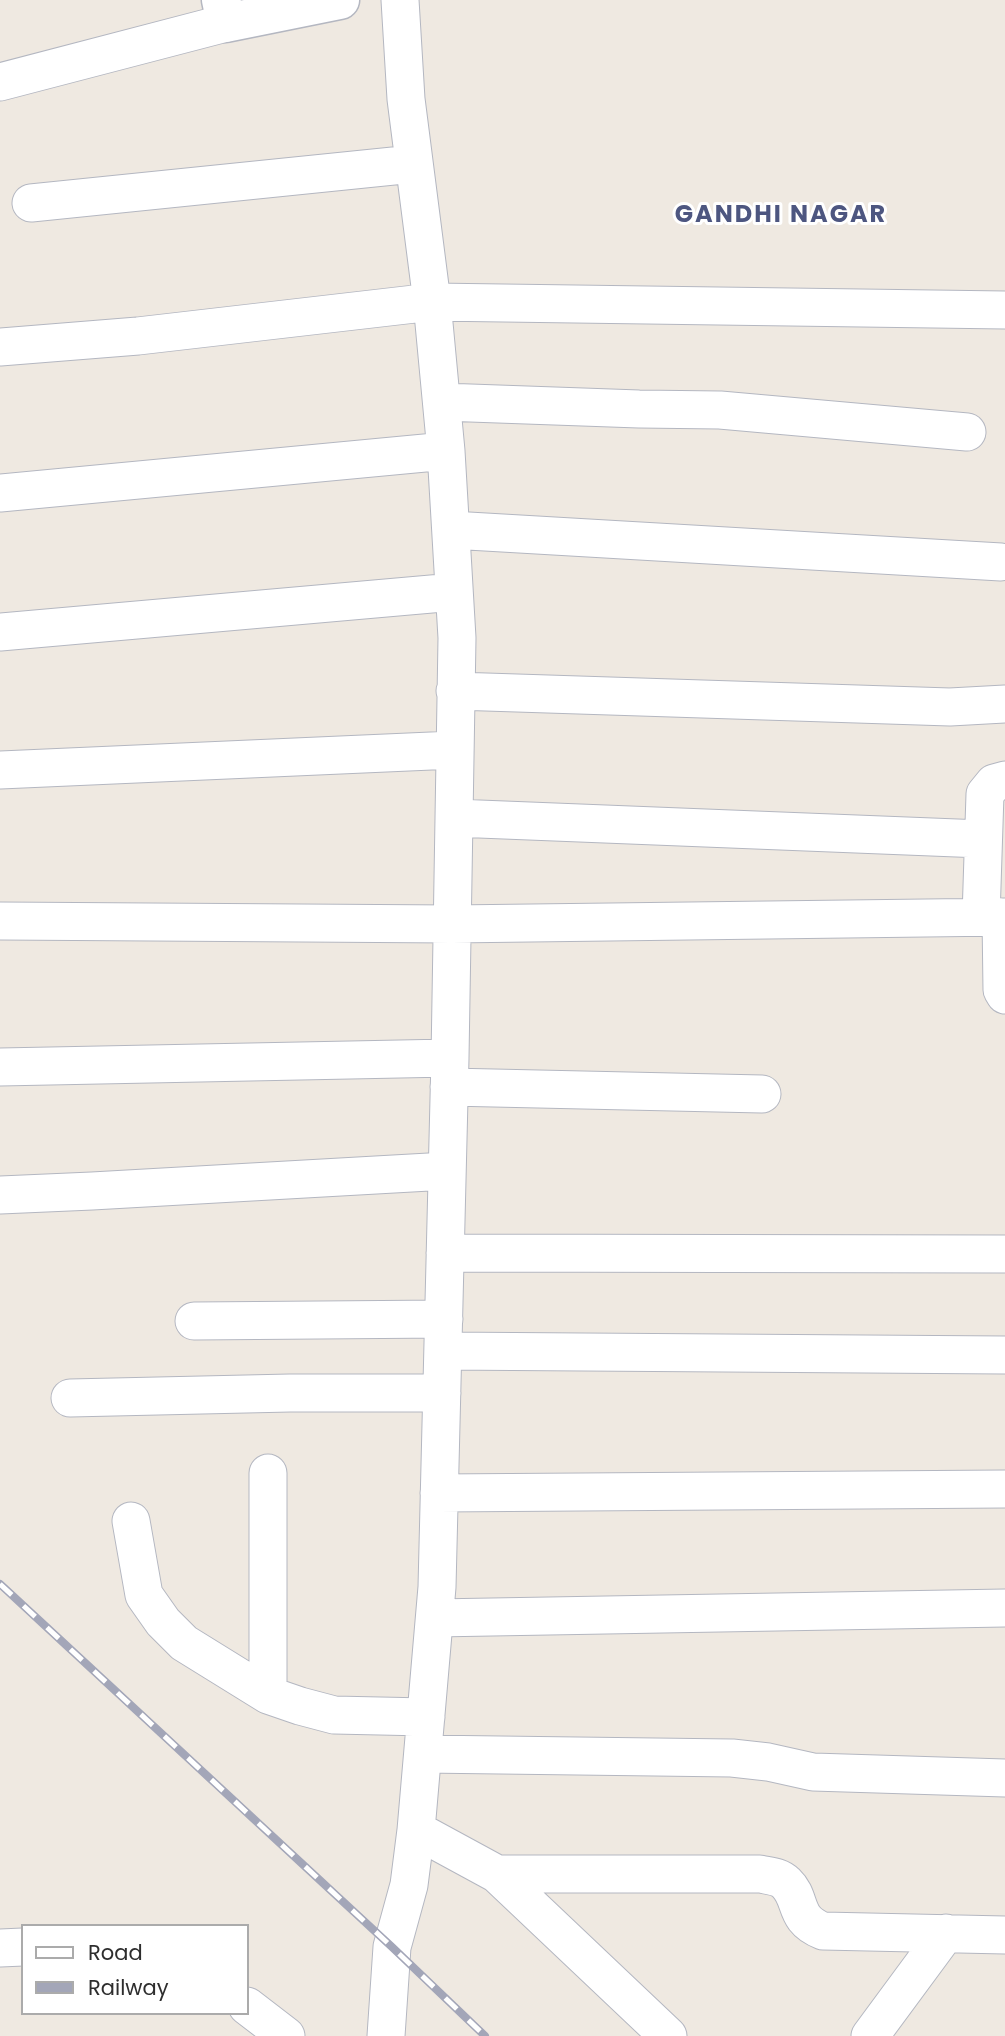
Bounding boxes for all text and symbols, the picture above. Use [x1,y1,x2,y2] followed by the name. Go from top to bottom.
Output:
[676,202,886,230] district label: GANDHI NAGAR
[21,1924,248,2015] legend
[88,1938,143,1967] text: Road
[88,1973,169,2002] text: Railway

